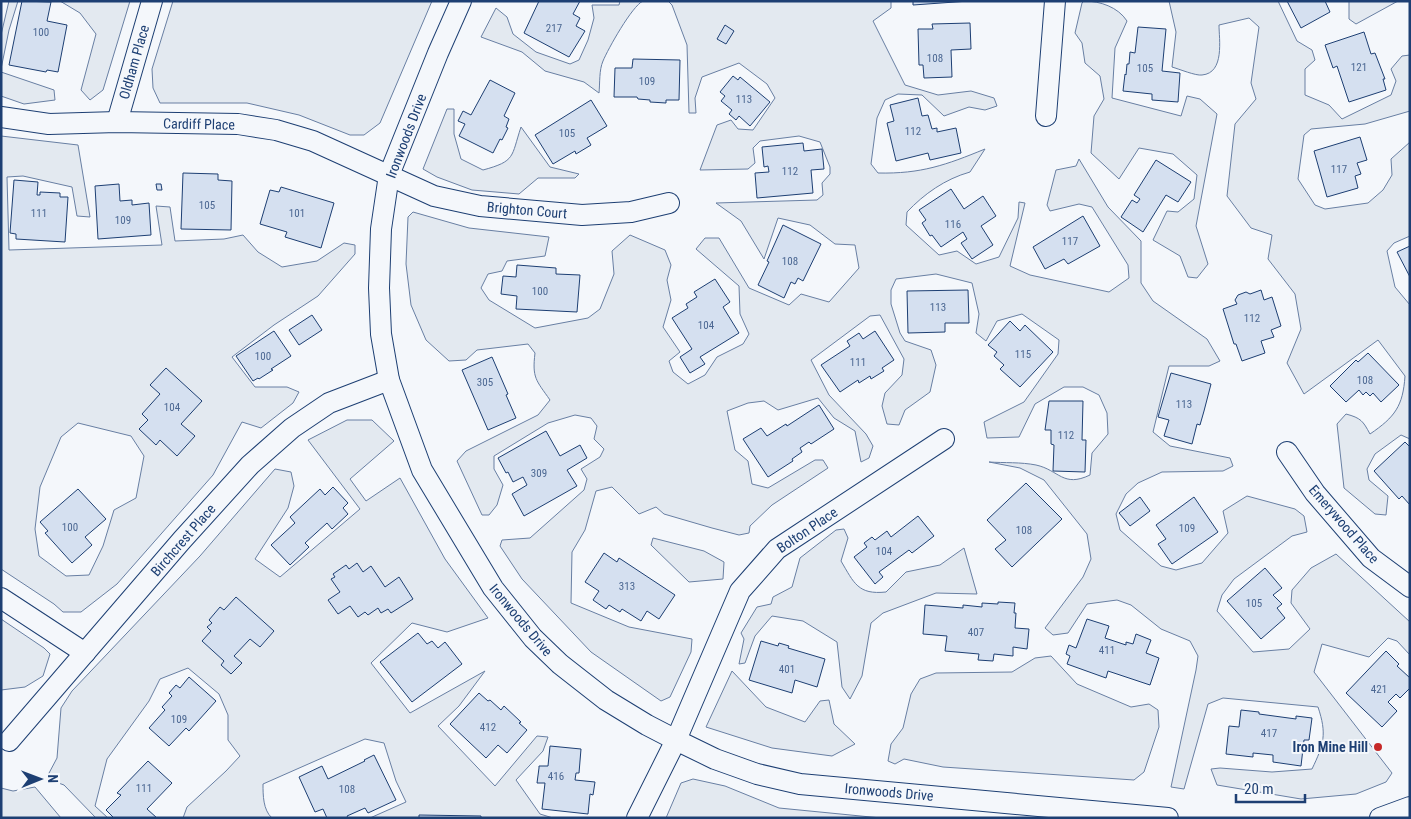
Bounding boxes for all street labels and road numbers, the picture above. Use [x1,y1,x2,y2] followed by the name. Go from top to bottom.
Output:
[116,23,152,101] street label: Oldham Place
[383,91,430,180] street label: Ironwoods Drive
[163,115,235,133] street label: Cardiff Place
[486,199,568,221] street label: Brighton Court
[1306,482,1383,567] street label: Emerywood Place
[147,501,219,579] street label: Birchcrest Place
[774,504,841,556] street label: Bolton Place
[486,581,556,660] street label: Ironwoods Drive
[844,780,934,804] street label: Ironwoods Drive

